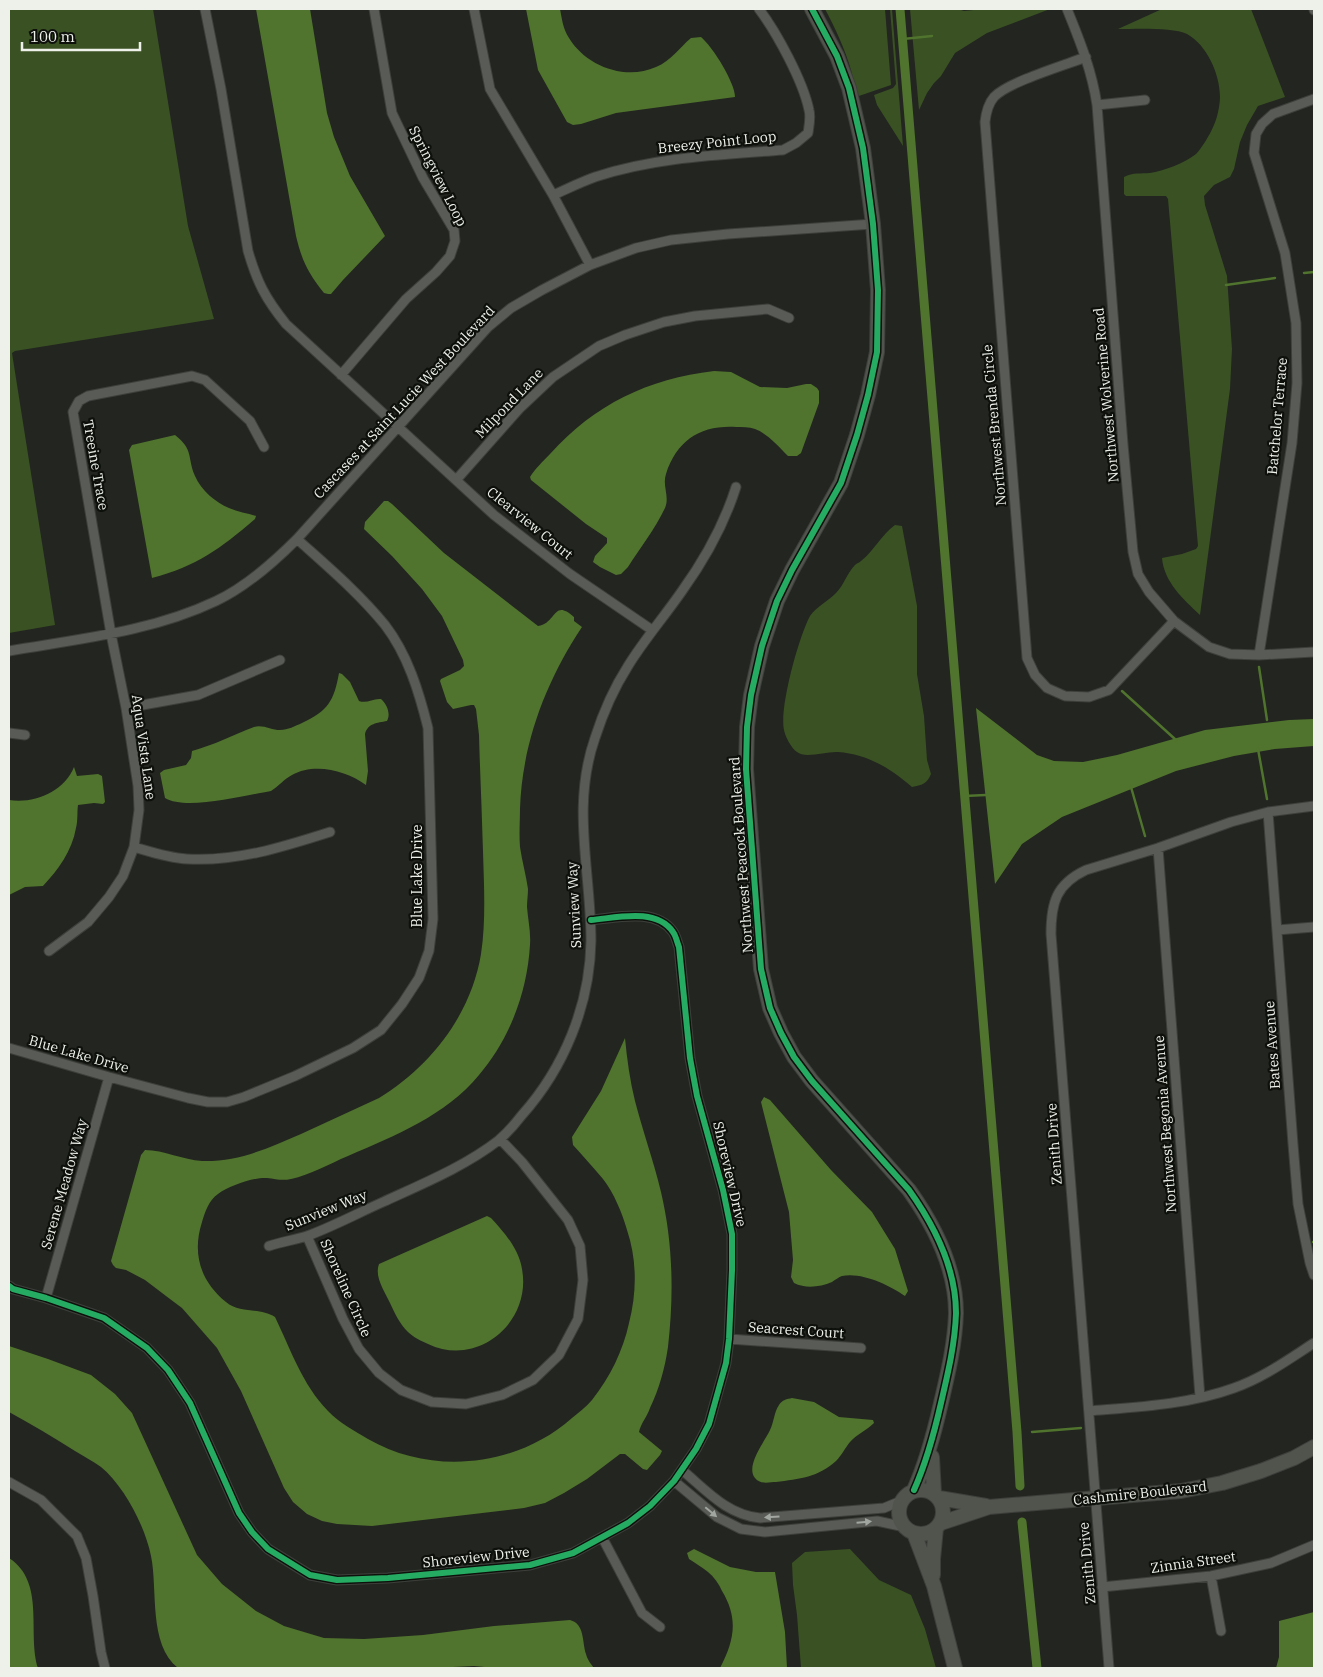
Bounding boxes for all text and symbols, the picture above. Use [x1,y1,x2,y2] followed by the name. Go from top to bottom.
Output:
[22,20,140,52] scale bar
[30,27,75,46] text: 100 m
[405,123,471,229] street label: Springview Loop
[657,127,777,157] street label: Breezy Point Loop
[310,301,499,502] street label: Cascases at Saint Lucie West Boulevard
[1089,306,1123,483] street label: Northwest Wolverine Road
[978,344,1010,506] street label: Northwest Brenda Circle
[1263,357,1291,475] street label: Batchelor Terrace
[471,364,547,442] street label: Milpond Lane
[79,418,113,512] street label: Treeine Trace
[483,483,577,563] street label: Clearview Court
[128,693,160,801] street label: Aqua Vista Lane
[725,756,757,954] street label: Northwest Peacock Boulevard
[408,824,426,928] street label: Blue Lake Drive
[563,861,585,949] street label: Sunview Way
[1260,1000,1284,1090] street label: Bates Avenue
[27,1031,131,1077] street label: Blue Lake Drive
[1150,1035,1180,1213] street label: Northwest Begonia Avenue
[1042,1102,1066,1186] street label: Zenith Drive
[37,1116,91,1251] street label: Serene Meadow Way
[709,1120,751,1228] street label: Shoreview Drive
[282,1185,370,1235] street label: Sunview Way
[316,1236,376,1340] street label: Shoreline Circle
[747,1318,845,1342] street label: Seacrest Court
[1072,1477,1208,1509] street label: Cashmire Boulevard
[705,1506,717,1518] one-way arrow
[764,1514,780,1522] one-way arrow
[856,1518,872,1526] one-way arrow
[1074,1521,1100,1605] street label: Zenith Drive
[422,1542,530,1572] street label: Shoreview Drive
[1149,1547,1237,1577] street label: Zinnia Street

